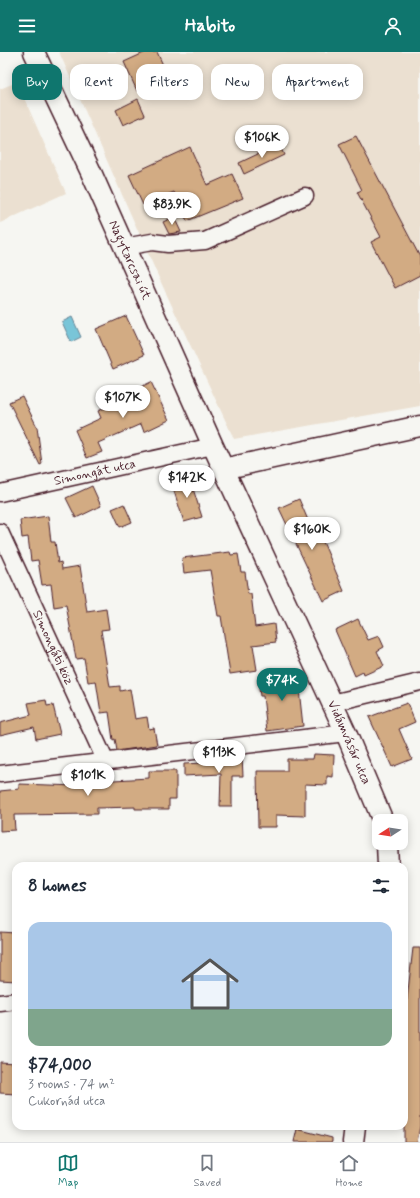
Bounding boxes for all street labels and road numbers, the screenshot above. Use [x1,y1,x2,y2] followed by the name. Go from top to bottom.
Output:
[105,217,155,303] street label: Nagytarcsai út
[52,455,137,489] street label: Simongát utca
[29,607,78,688] street label: Simongáti köz
[324,698,375,787] street label: Vidámvásár utca

